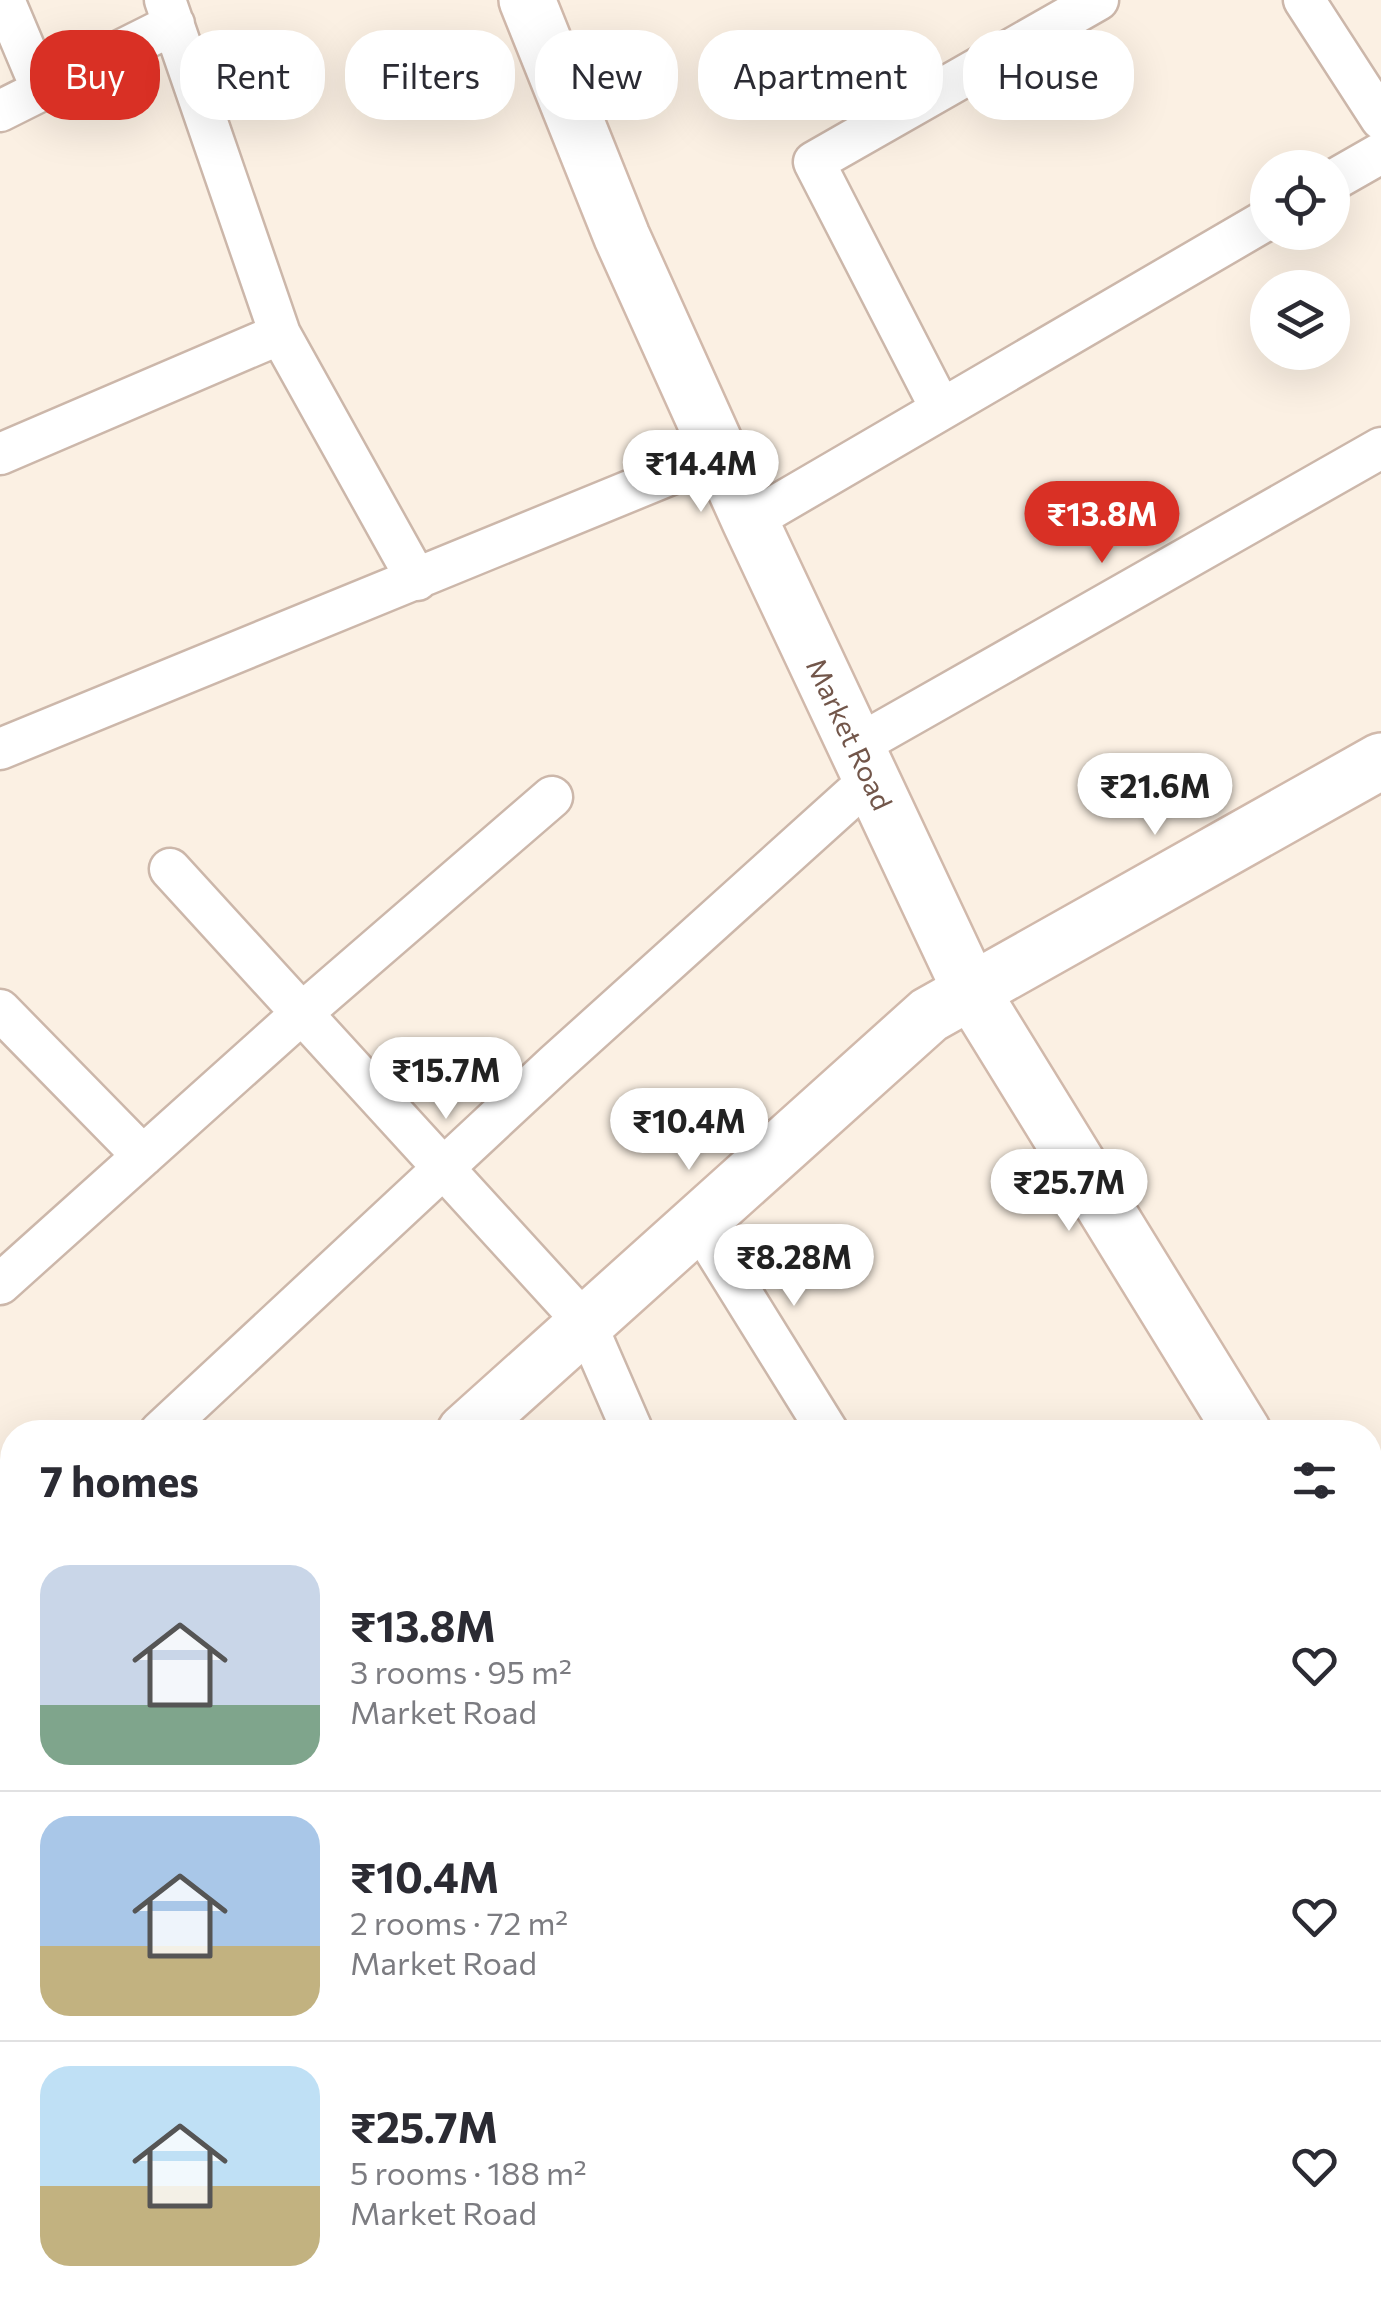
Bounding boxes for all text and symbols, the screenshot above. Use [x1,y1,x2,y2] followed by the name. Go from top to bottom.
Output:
[30,30,160,120] chip: Buy
[180,30,325,120] chip: Rent
[345,30,515,120] chip: Filters
[535,30,678,120] chip: New
[698,30,943,120] chip: Apartment
[963,30,1134,120] chip: House
[1250,150,1350,370] map controls
[1250,150,1350,250] button: locate
[1250,270,1350,370] button: layers
[620,430,782,515] pin: ₹14.4M
[645,442,757,482] text: ₹14.4M
[1021,481,1183,566] pin: ₹13.8M
[1046,493,1158,533] text: ₹13.8M
[800,652,900,815] street label: Market Road
[1074,753,1236,838] pin: ₹21.6M
[1099,765,1211,805] text: ₹21.6M
[365,1037,527,1122] pin: ₹15.7M
[391,1049,501,1089] text: ₹15.7M
[608,1088,770,1173] pin: ₹10.4M
[632,1100,746,1140] text: ₹10.4M
[988,1149,1150,1234] pin: ₹25.7M
[1013,1161,1125,1201] text: ₹25.7M
[713,1224,875,1309] pin: ₹8.28M
[736,1236,852,1276] text: ₹8.28M
[1287,1453,1342,1508] icon: filters
[40,1454,199,1506] text: 7 homes
[350,1599,496,1651] text: ₹13.8M
[120,1605,240,1725] icon: home
[1287,1638,1342,1693] icon: heart
[350,1651,572,1691] text: 3 rooms · 95 m²
[350,1691,537,1731] text: Market Road
[350,1850,499,1902] text: ₹10.4M
[120,1856,240,1976] icon: home
[1287,1889,1342,1944] icon: heart
[350,1902,568,1942] text: 2 rooms · 72 m²
[350,1942,537,1982] text: Market Road
[350,2100,498,2152] text: ₹25.7M
[120,2106,240,2226] icon: home
[1287,2139,1342,2194] icon: heart
[350,2152,587,2192] text: 5 rooms · 188 m²
[350,2192,537,2232] text: Market Road

